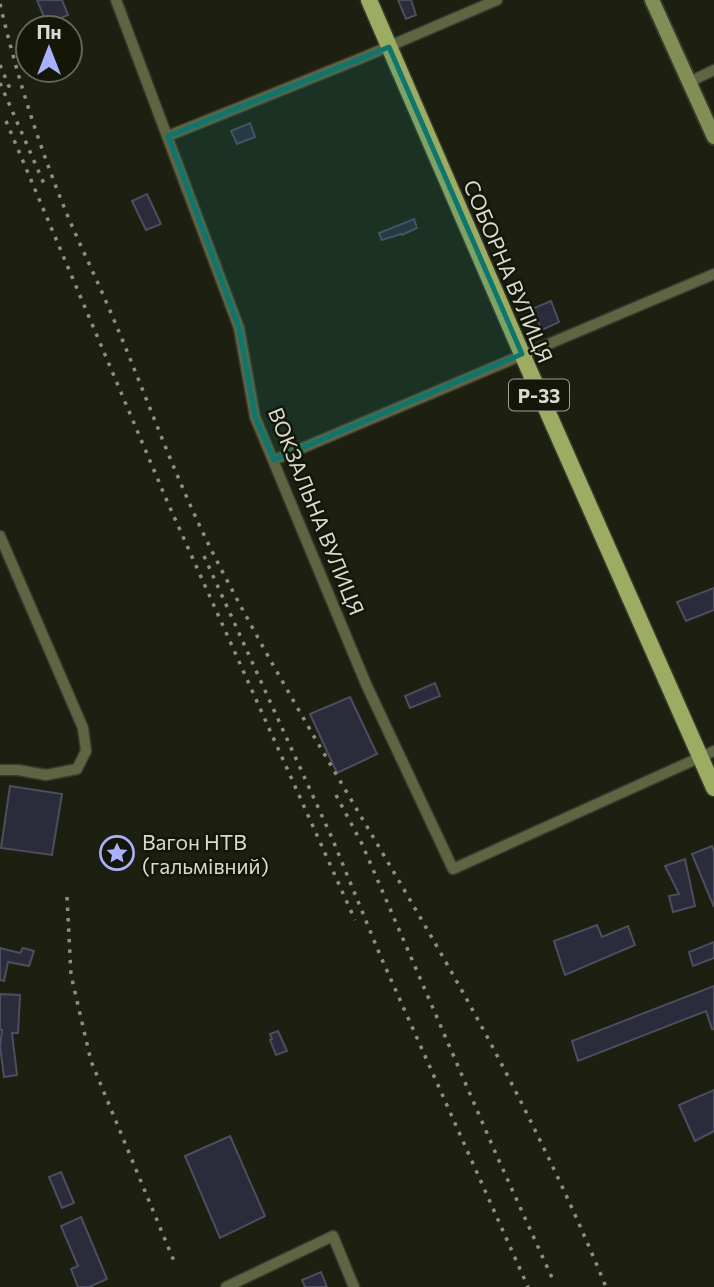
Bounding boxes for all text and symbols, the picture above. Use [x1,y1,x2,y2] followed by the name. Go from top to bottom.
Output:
[14,14,84,84] north arrow
[36,20,62,43] text: Пн
[459,176,559,366] street label: СОБОРНА ВУЛИЦЯ
[509,380,569,410] road number: Р-33
[264,404,370,618] street label: ВОКЗАЛЬНА ВУЛИЦЯ
[142,829,269,878] place label: Вагон НТВ (гальмівний)
[98,834,136,872] place icon: Вагон НТВ (гальмівний)

